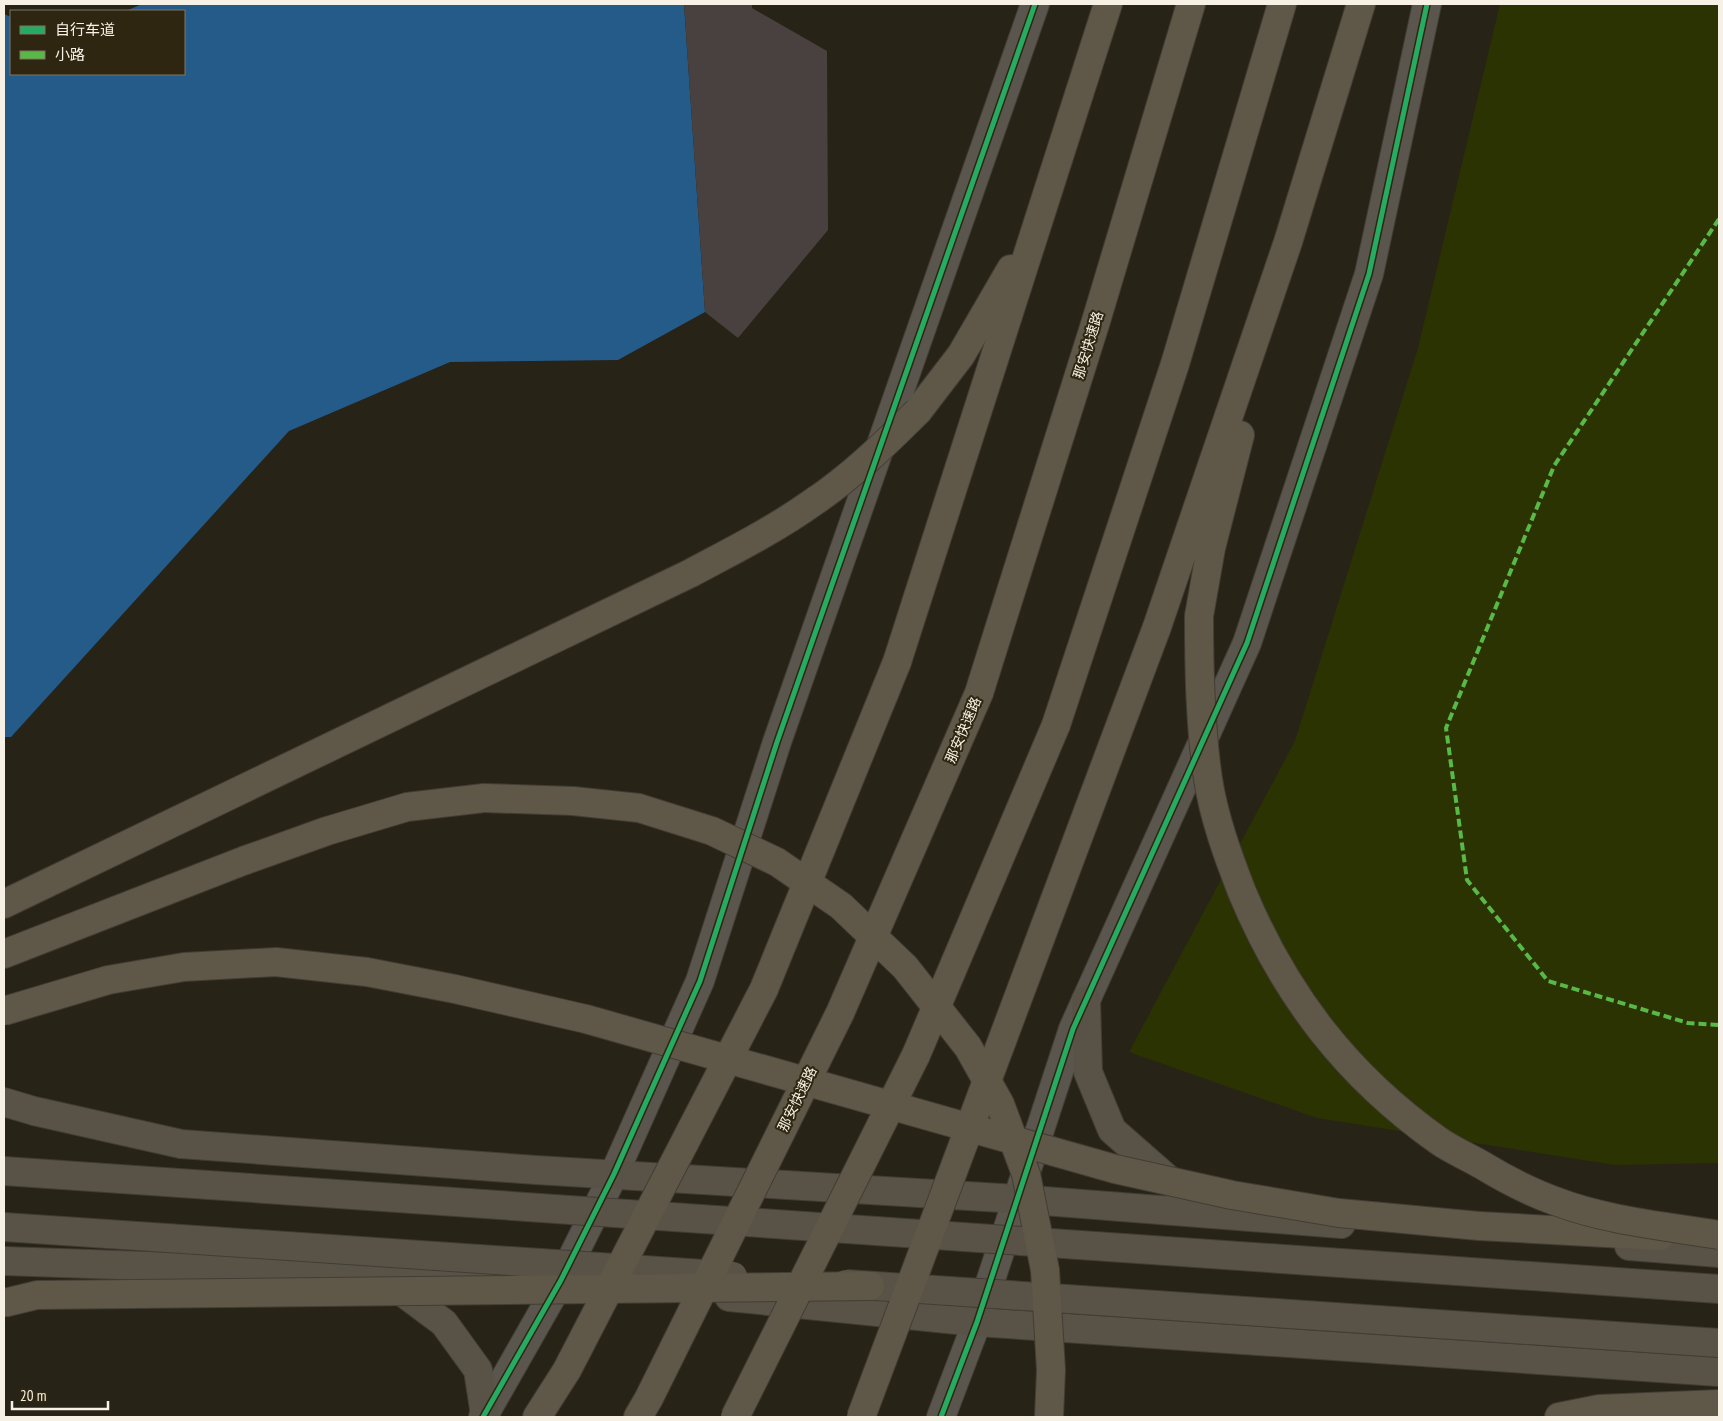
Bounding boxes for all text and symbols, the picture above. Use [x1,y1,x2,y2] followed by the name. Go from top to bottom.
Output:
[10,10,185,75] legend
[55,20,115,39] text: 自行车道
[55,45,85,64] text: 小路
[1069,309,1107,381] street label: 那安快速路
[941,694,985,766] street label: 那安快速路
[774,1064,820,1134] street label: 那安快速路
[12,1378,109,1410] scale bar
[20,1386,46,1405] text: 20 m

